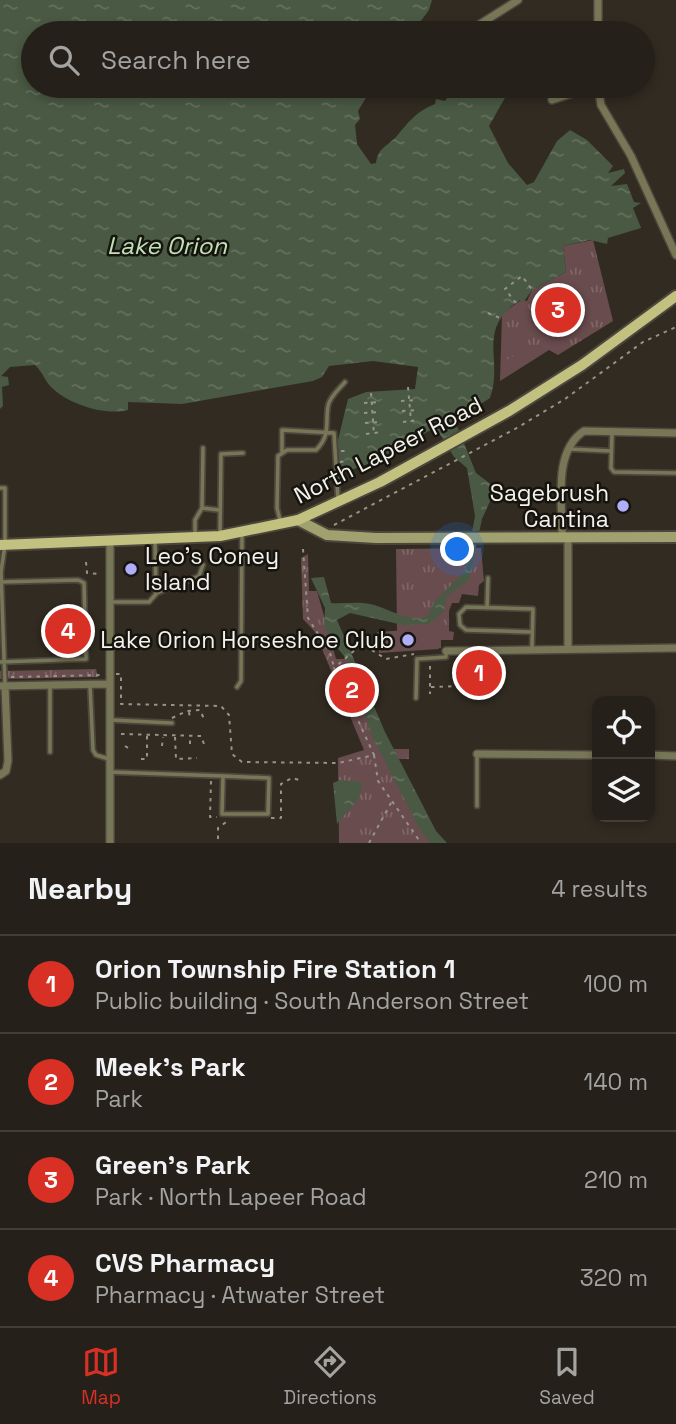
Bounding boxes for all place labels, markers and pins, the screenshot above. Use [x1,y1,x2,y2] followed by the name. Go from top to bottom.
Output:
[535,284,581,336] pin: 3
[490,478,609,534] place label: Sagebrush Cantina
[615,498,631,514] marker: Sagebrush Cantina
[145,541,279,597] place label: Leo's Coney Island
[123,561,139,577] marker: Leo's Coney Island
[45,605,91,657] pin: 4
[100,625,394,655] place label: Lake Orion Horseshoe Club
[400,632,416,648] marker: Lake Orion Horseshoe Club
[456,647,502,699] pin: 1
[329,664,375,716] pin: 2

